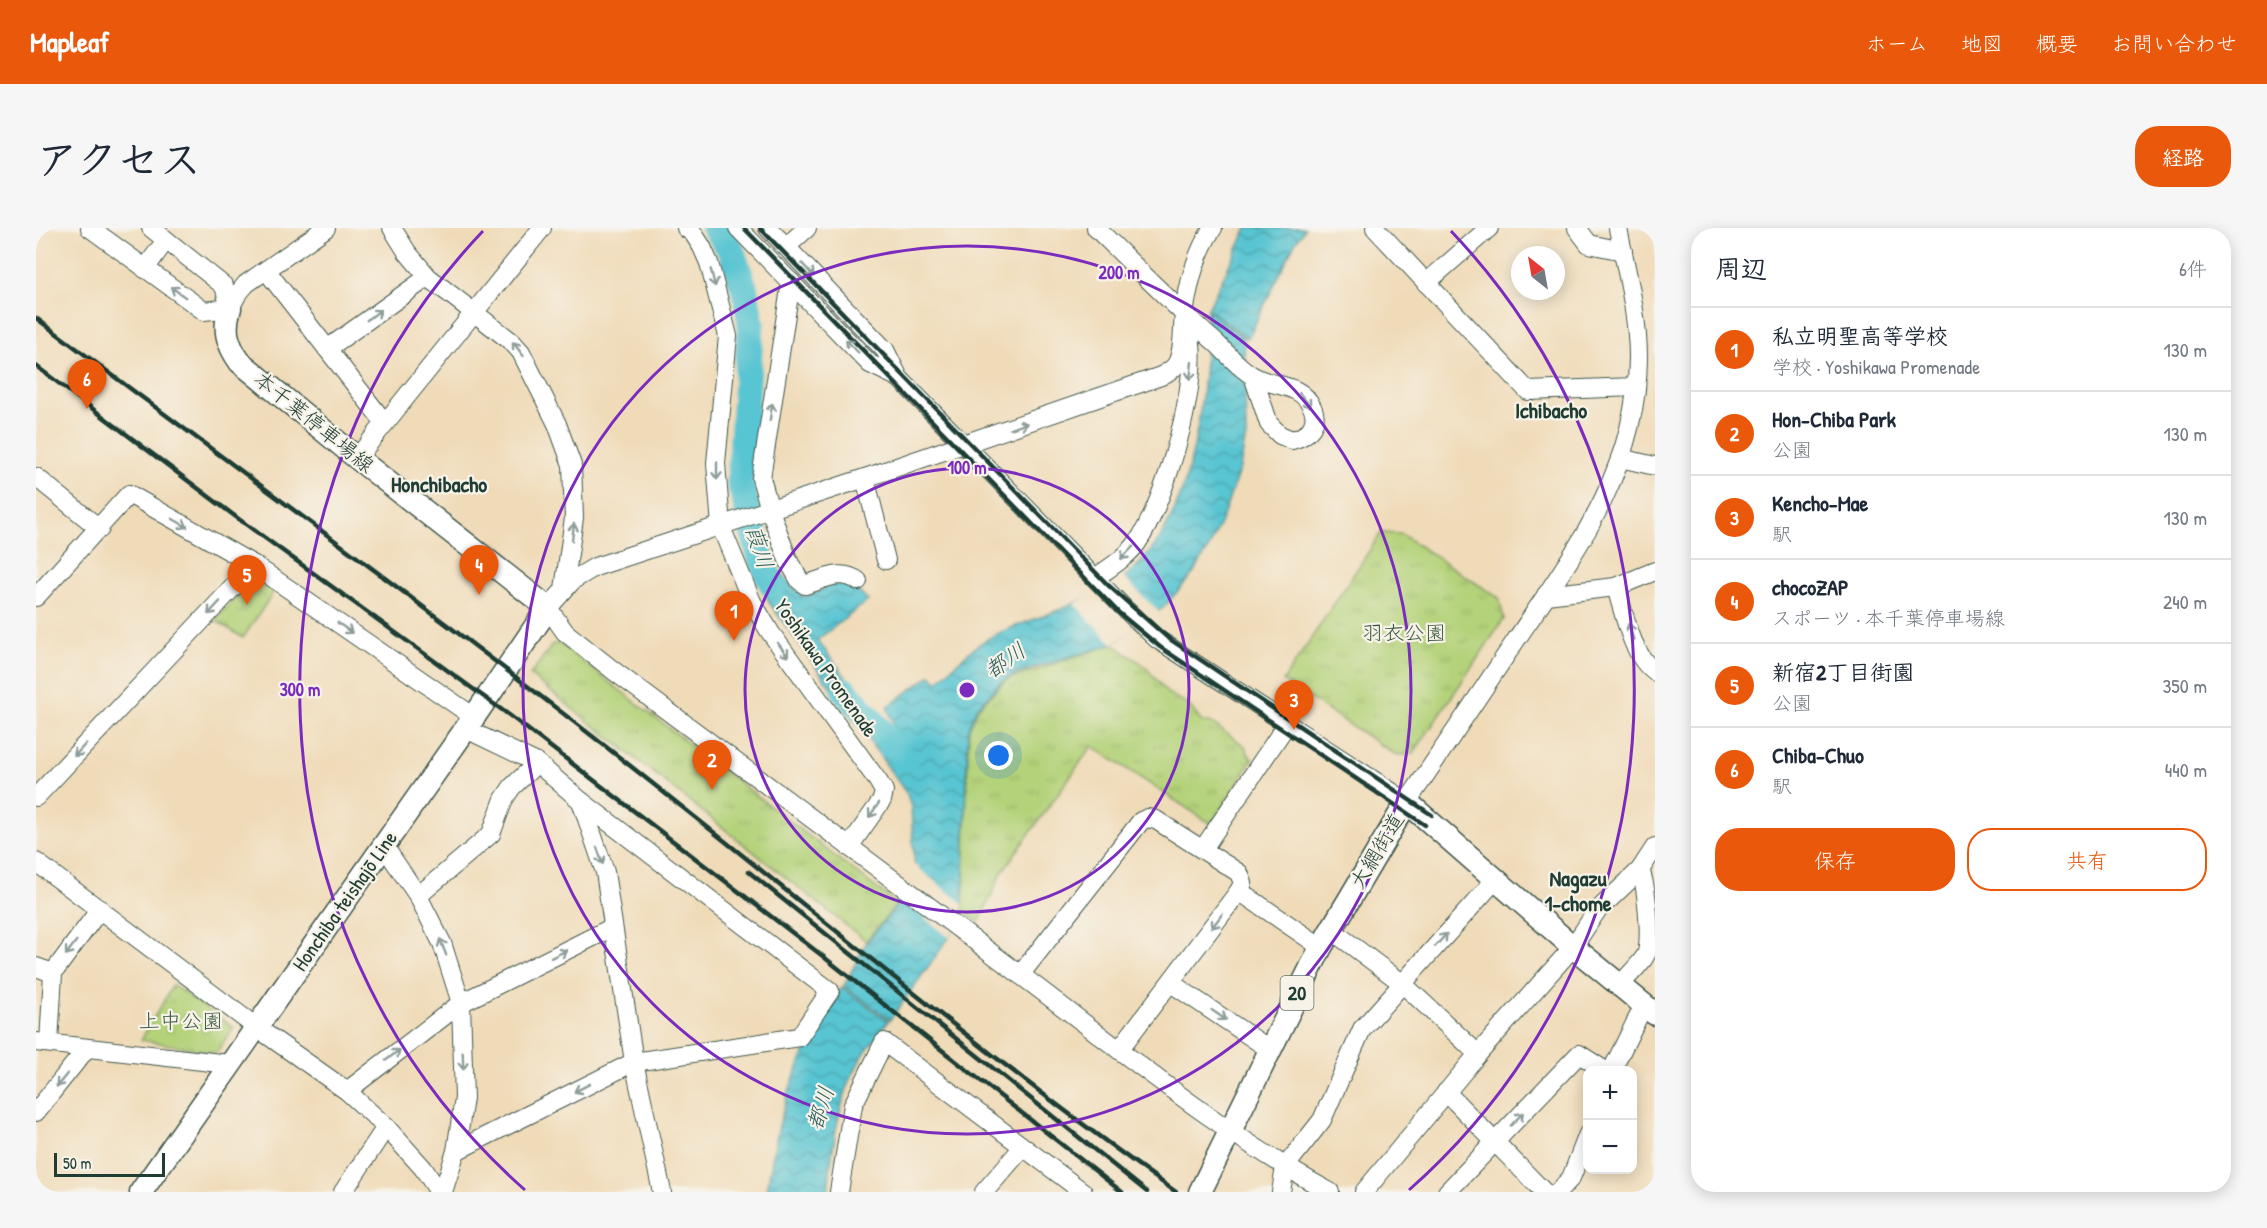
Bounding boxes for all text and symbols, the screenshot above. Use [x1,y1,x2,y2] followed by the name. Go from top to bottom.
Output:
[30,23,109,61] text: Mapleaf
[1866,29,1928,58] text: ホーム
[1961,29,2003,58] text: 地図
[2036,29,2078,58] text: 概要
[2111,29,2237,58] text: お問い合わせ
[2135,126,2231,187] button: 経路
[36,130,201,187] text: アクセス
[1511,246,1565,300] north arrow
[1715,251,1767,286] text: 周辺
[2179,255,2207,282] text: 6件
[1099,260,1139,285] text: 200 m
[801,262,815,277] one-way arrow
[708,269,719,288] one-way arrow
[170,286,186,298] one-way arrow
[366,309,382,321] one-way arrow
[1772,321,1948,351] text: 私立明聖高等学校
[1731,336,1738,363] text: 1
[2164,336,2207,363] text: 130 m
[845,338,859,353] one-way arrow
[511,342,524,358] one-way arrow
[1772,353,1980,380] text: 学校 · Yoshikawa Promenade
[68,360,106,409] pin: 6
[1185,361,1196,381] one-way arrow
[248,364,381,479] street label: 本千葉停車場線
[1299,392,1312,408] one-way arrow
[1515,395,1587,425] district label: Ichibacho
[766,402,777,422] one-way arrow
[1772,404,1896,434] text: Hon-Chiba Park
[1009,419,1028,430] one-way arrow
[1730,420,1739,447] text: 2
[2164,420,2207,447] text: 130 m
[1772,436,1812,463] text: 公園
[947,455,987,480] text: 100 m
[711,460,723,480] one-way arrow
[391,469,487,499] district label: Honchibacho
[1772,488,1868,518] text: Kencho-Mae
[1730,504,1739,531] text: 3
[2164,504,2207,531] text: 130 m
[171,517,188,529] one-way arrow
[1772,520,1792,547] text: 駅
[739,521,781,573] water label: 葭川
[568,522,579,542] one-way arrow
[1120,545,1135,560] one-way arrow
[460,546,498,595] pin: 4
[228,556,266,605] pin: 5
[1772,572,1849,602] text: chocoZAP
[1731,588,1738,615] text: 4
[2163,588,2207,615] text: 240 m
[714,592,754,641] pin: 1
[768,593,885,743] street label: Yoshikawa Promenade
[207,600,221,615] one-way arrow
[1772,604,2005,631] text: スポーツ · 本千葉停車場線
[1362,618,1446,647] park label: 羽衣公園
[336,622,352,634] one-way arrow
[1624,623,1635,642] one-way arrow
[978,635,1032,685] water label: 都川
[777,642,789,658] one-way arrow
[1772,657,1914,687] text: 新宿2丁目街園
[1730,672,1739,699] text: 5
[2162,672,2207,699] text: 350 m
[280,677,320,702] text: 300 m
[957,680,977,700] centre of rings
[1274,680,1314,730] pin: 3
[1772,689,1812,716] text: 公園
[692,740,732,790] pin: 2
[1772,740,1864,770] text: Chiba-Chuo
[984,741,1013,770] your location
[73,742,88,757] one-way arrow
[1731,756,1738,783] text: 6
[2165,756,2207,783] text: 440 m
[1772,772,1792,799] text: 駅
[868,802,880,818] one-way arrow
[1343,807,1411,894] street label: 大網街道
[285,825,404,977] street label: Honchiba teishajō Line
[1715,828,1955,891] button: 保存
[1967,828,2207,891] button: 共有
[595,846,606,865] one-way arrow
[1544,863,1612,918] district label: Nagazu 1-chome
[1211,913,1223,929] one-way arrow
[1434,932,1448,947] one-way arrow
[437,938,448,957] one-way arrow
[65,939,78,955] one-way arrow
[549,948,567,959] one-way arrow
[1280,976,1314,1010] road number: 20
[139,1006,223,1035] park label: 上中公園
[1211,1009,1228,1022] one-way arrow
[385,1049,401,1062] one-way arrow
[458,1051,469,1071] one-way arrow
[1583,1066,1637,1174] map controls
[1583,1066,1637,1120] button: +
[55,1072,68,1088] one-way arrow
[573,1083,591,1095] one-way arrow
[799,1083,841,1133] water label: 都川
[1509,1112,1524,1127] one-way arrow
[1583,1120,1637,1174] button: −
[54,1150,165,1178] scale bar
[63,1152,92,1174] text: 50 m

